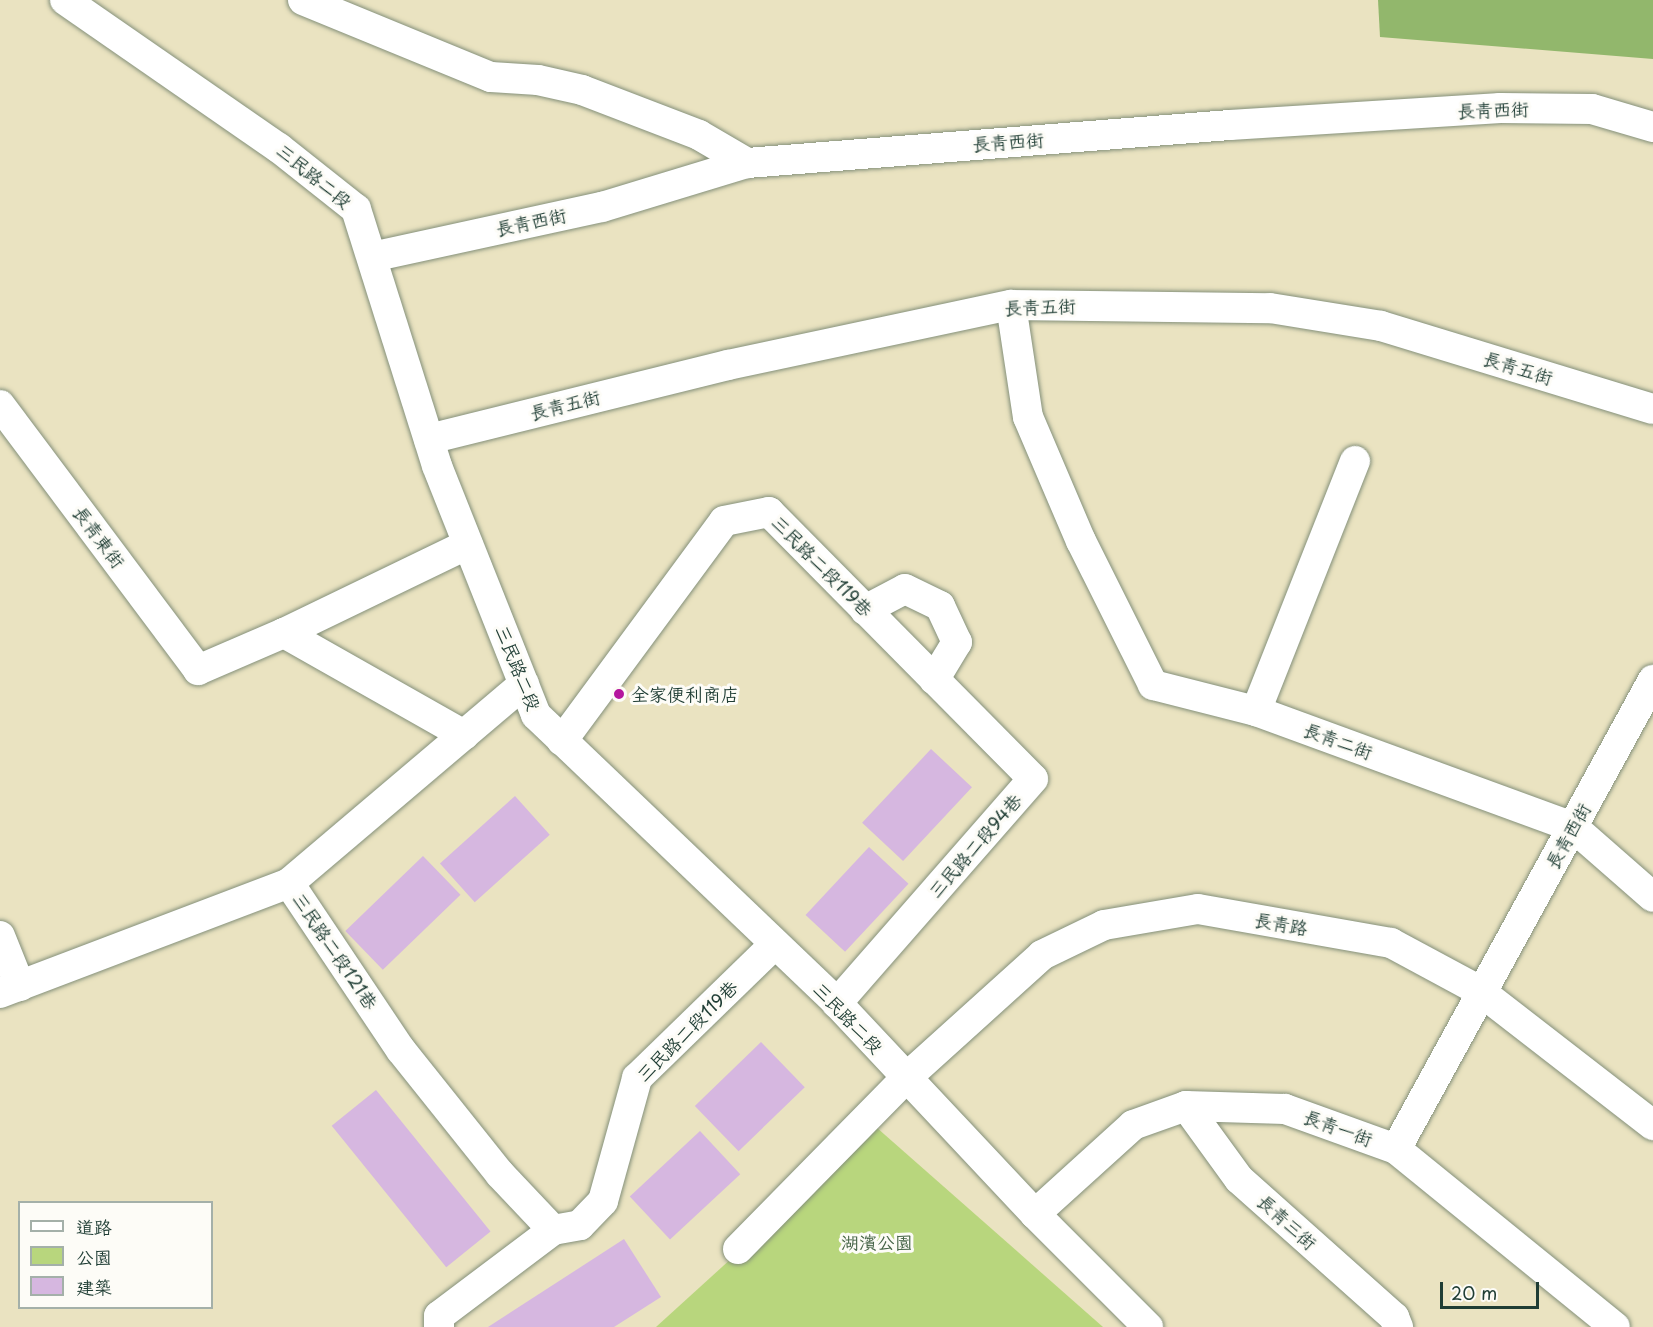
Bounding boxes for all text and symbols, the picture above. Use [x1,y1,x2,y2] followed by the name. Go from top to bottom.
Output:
[1457,98,1529,122] street label: 長青西街
[971,129,1045,155] street label: 長青西街
[272,139,356,213] street label: 三民路二段
[494,204,568,240] street label: 長青西街
[1004,295,1076,319] street label: 長青五街
[1480,347,1556,389] street label: 長青五街
[527,386,603,424] street label: 長青五街
[69,502,129,572] street label: 長青東街
[767,511,877,621] street label: 三民路二段119巷
[491,622,545,714] street label: 三民路二段
[631,683,739,705] place label: 全家便利商店
[612,687,626,701] marker: 全家便利商店
[1300,719,1376,763] street label: 長青二街
[924,790,1026,902] street label: 三民路二段94巷
[1541,799,1595,873] street label: 長青西街
[288,889,382,1013] street label: 三民路二段121巷
[1253,909,1309,939] street label: 長青路
[632,976,742,1086] street label: 三民路二段119巷
[809,978,887,1058] street label: 三民路二段
[1300,1106,1376,1150] street label: 長青一街
[1253,1190,1321,1254] street label: 長青三街
[18,1201,213,1309] legend
[76,1213,112,1240] text: 道路
[841,1231,913,1253] park label: 湖濱公園
[76,1243,112,1270] text: 公園
[1443,1270,1542,1308] scale bar
[76,1273,112,1300] text: 建築
[1451,1279,1497,1306] text: 20 m

